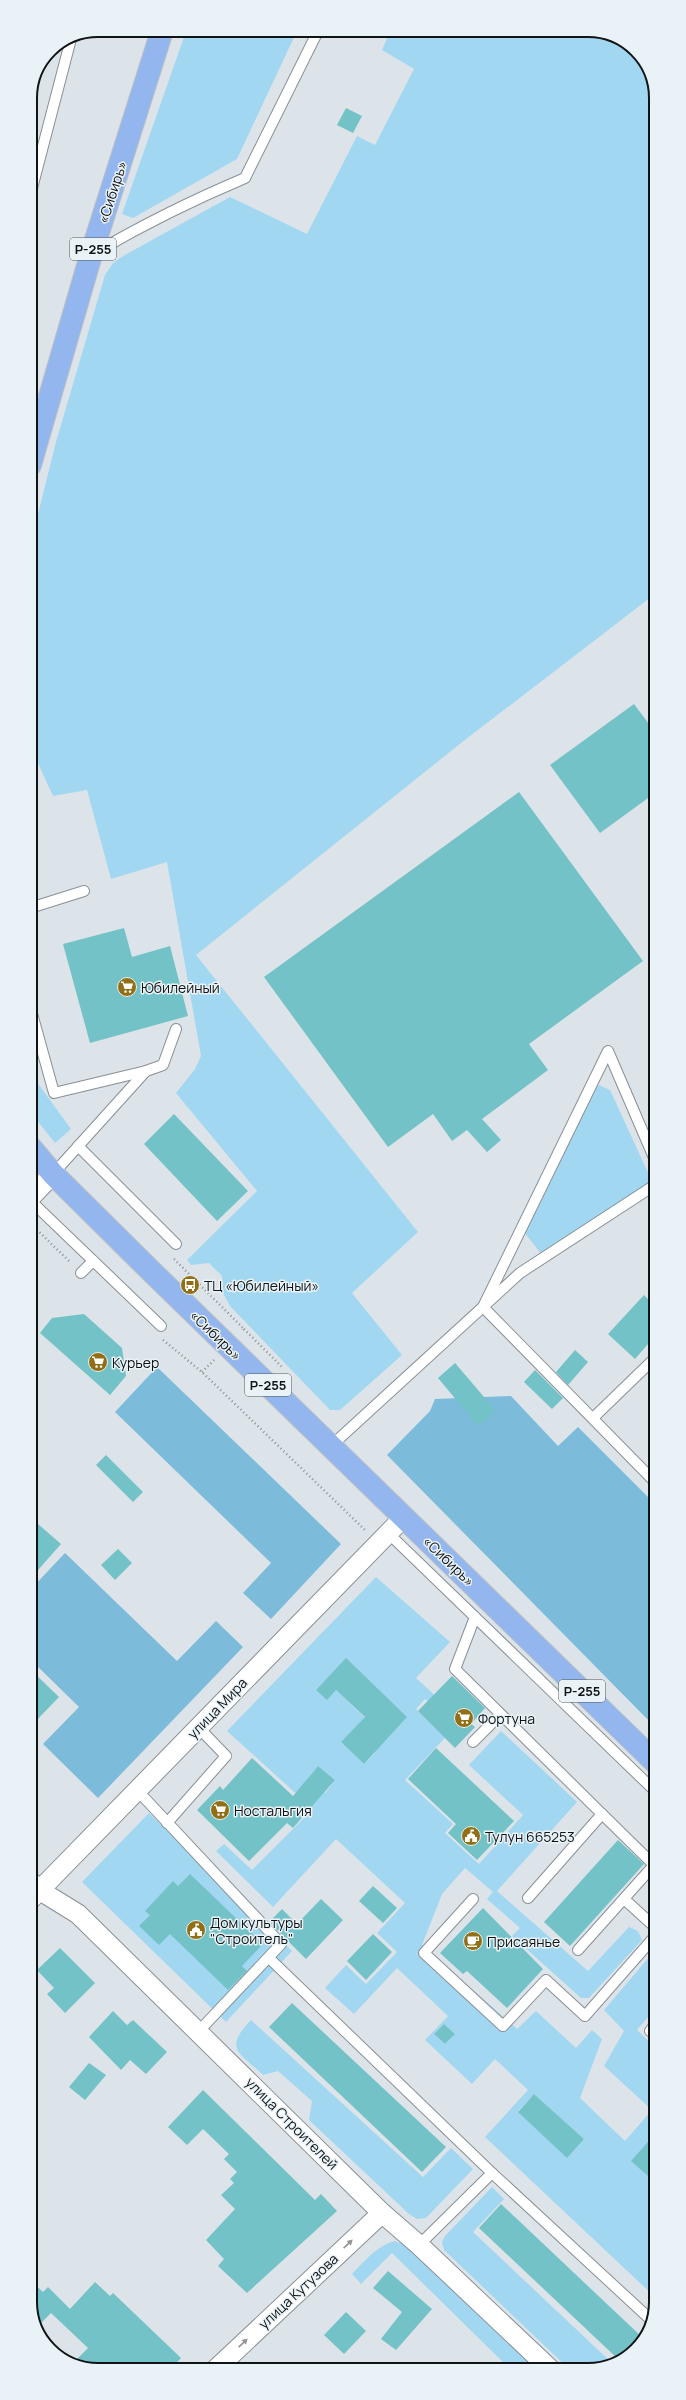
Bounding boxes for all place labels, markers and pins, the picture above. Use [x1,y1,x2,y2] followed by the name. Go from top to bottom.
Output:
[116,976,138,998] supermarket icon: Юбилейный
[141,978,220,997] place label: Юбилейный
[179,1274,201,1296] bus stop icon: ТЦ «Юбилейный»
[204,1276,319,1295] place label: ТЦ «Юбилейный»
[87,1351,109,1373] supermarket icon: Курьер
[112,1353,159,1372] place label: Курьер
[453,1707,475,1729] supermarket icon: Фортуна
[478,1709,535,1728] place label: Фортуна
[209,1799,231,1821] supermarket icon: Ностальгия
[234,1801,312,1820] place label: Ностальгия
[460,1825,482,1847] public building icon: Тулун 665253
[485,1827,575,1846] place label: Тулун 665253
[210,1913,303,1948] place label: Дом культуры "Строитель"
[185,1919,207,1941] public building icon: Дом культуры "Строитель"
[462,1930,484,1952] cafe icon: Присаянье
[487,1932,560,1951] place label: Присаянье

